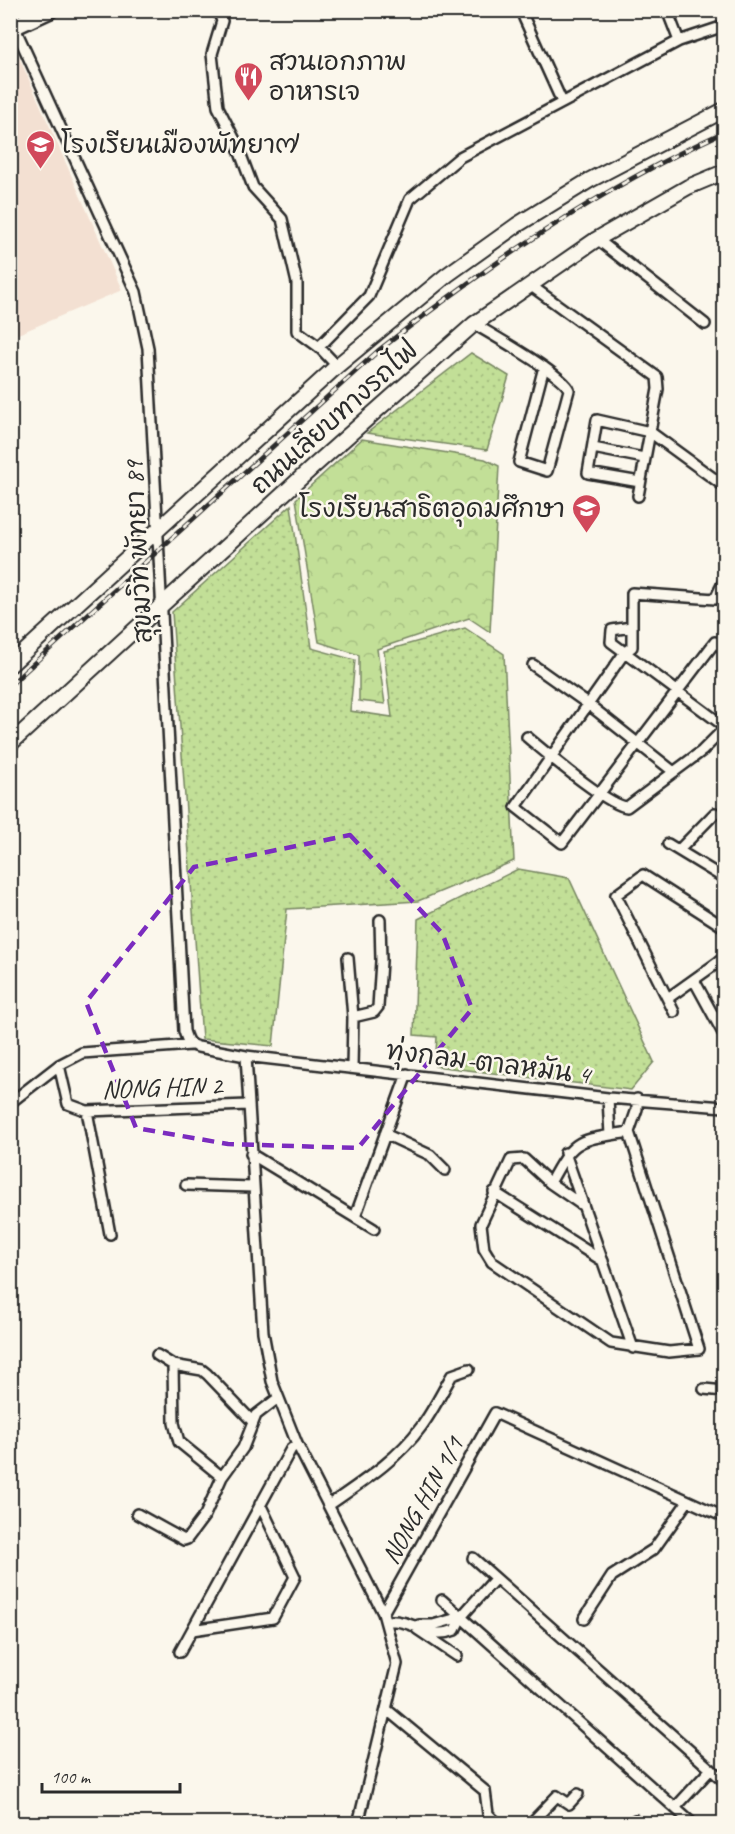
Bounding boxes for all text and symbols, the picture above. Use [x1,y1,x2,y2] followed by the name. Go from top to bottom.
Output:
[269,45,407,108] place label: สวนเอกภาพ อาหารเจ
[232,60,264,102] restaurant icon: สวนเอกภาพ อาหารเจ
[24,128,56,170] school or university icon: โรงเรียนเมืองพัทยา๗
[61,128,300,161] place label: โรงเรียนเมืองพัทยา๗
[244,333,425,501] street label: ถนนเลียบทางรถไฟ
[117,458,162,644] street label: สุขุมวิท พัทยา 89
[299,492,565,527] place label: โรงเรียนสาธิตอุดมศึกษา
[570,492,602,534] school or university icon: โรงเรียนสาธิตอุดมศึกษา
[384,1034,594,1094] street label: ทุ่งกลม-ตาลหมัน 4
[101,1069,225,1106] street label: NONG HIN 2
[374,1430,472,1570] street label: NONG HIN 1/1
[42,1756,180,1794] scale bar
[51,1766,92,1788] text: 100 m

